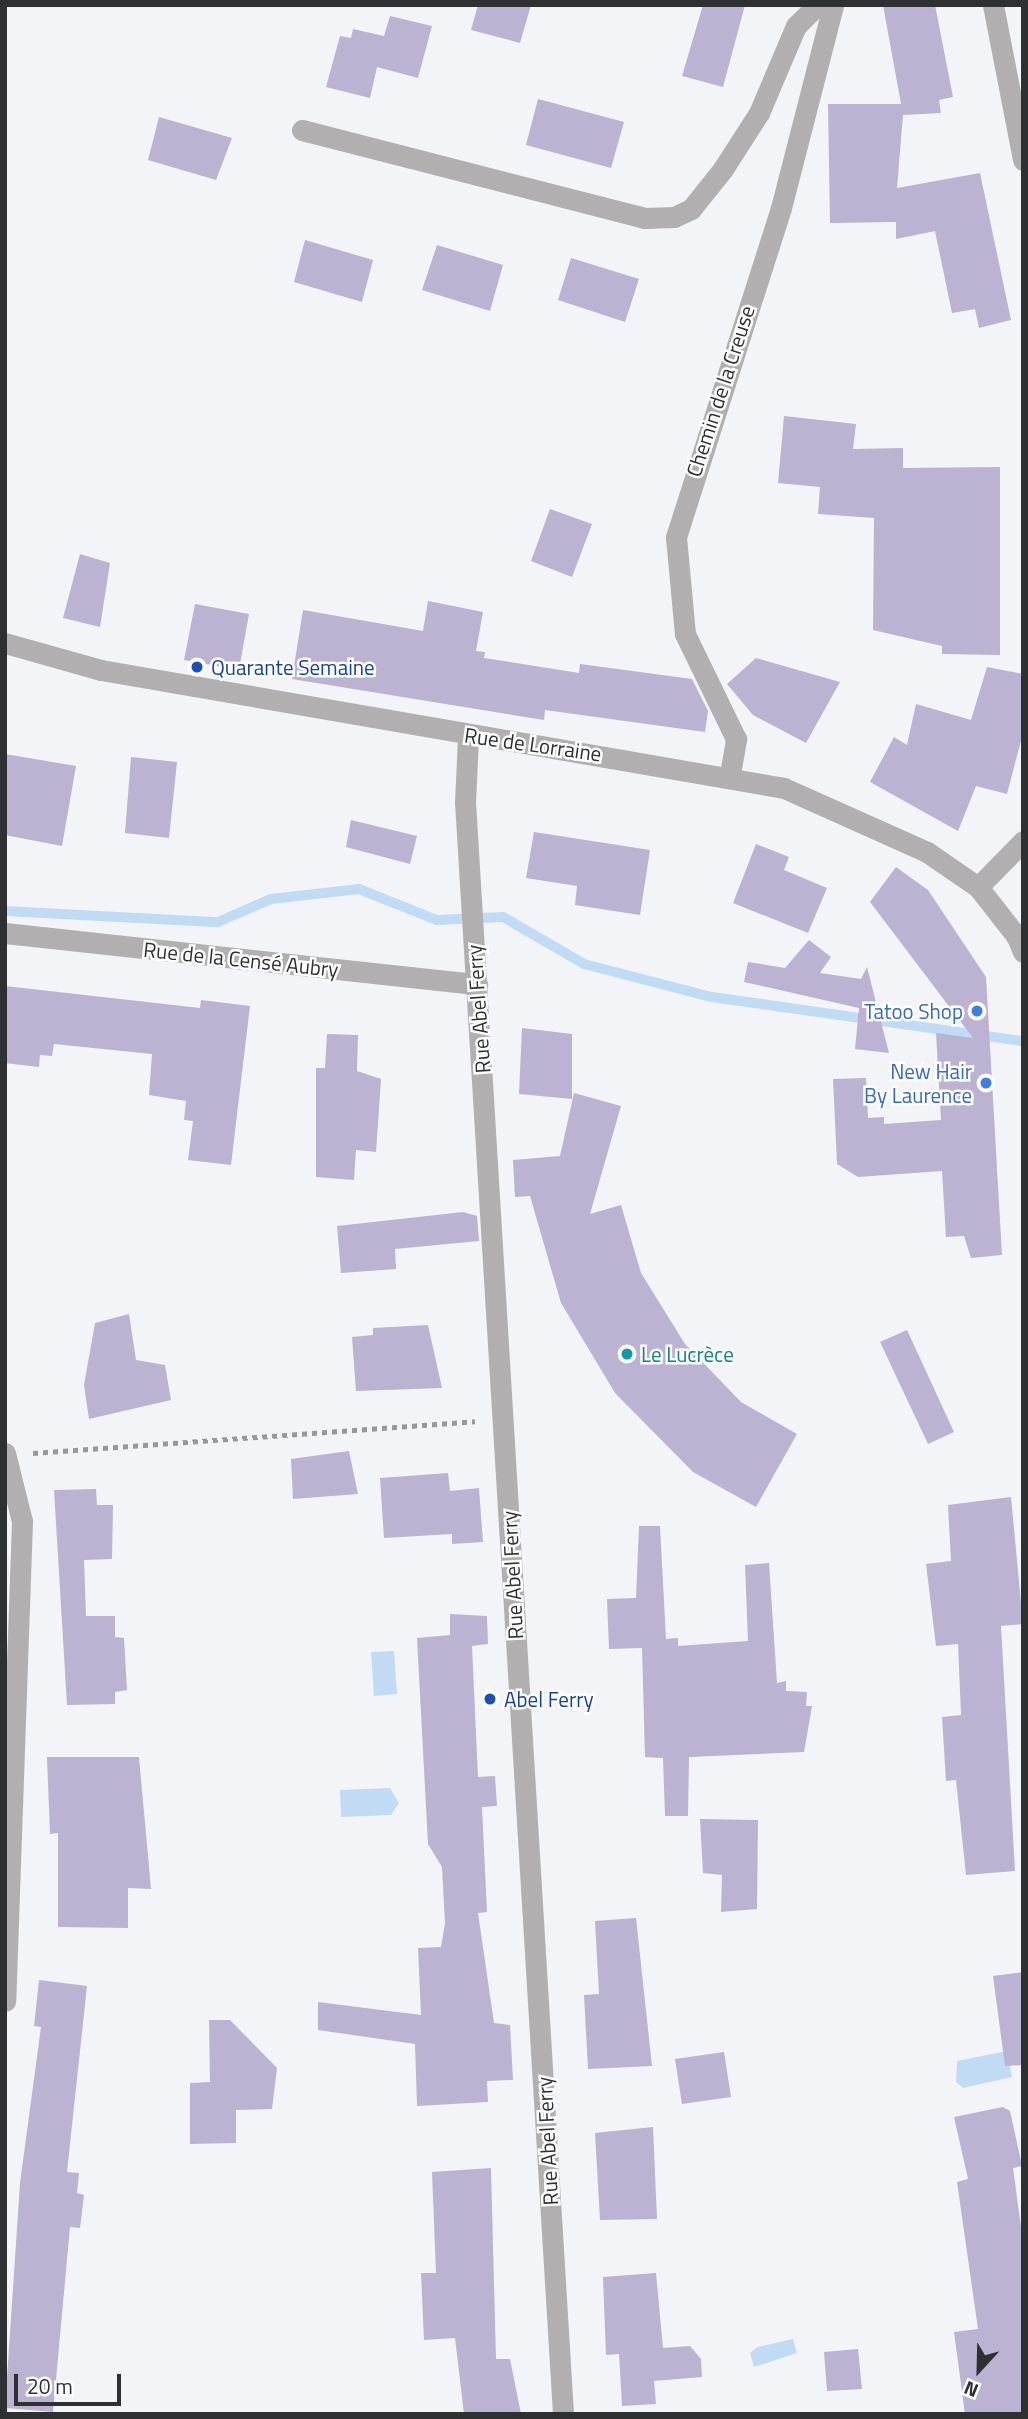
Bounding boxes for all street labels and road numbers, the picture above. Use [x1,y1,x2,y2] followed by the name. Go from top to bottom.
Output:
[680,302,760,480] street label: Chemin de la Creuse
[463,722,603,766] street label: Rue de Lorraine
[142,936,340,982] street label: Rue de la Censé Aubry
[461,944,495,1074] street label: Rue Abel Ferry
[496,1510,528,1640] street label: Rue Abel Ferry
[531,2076,563,2206] street label: Rue Abel Ferry

